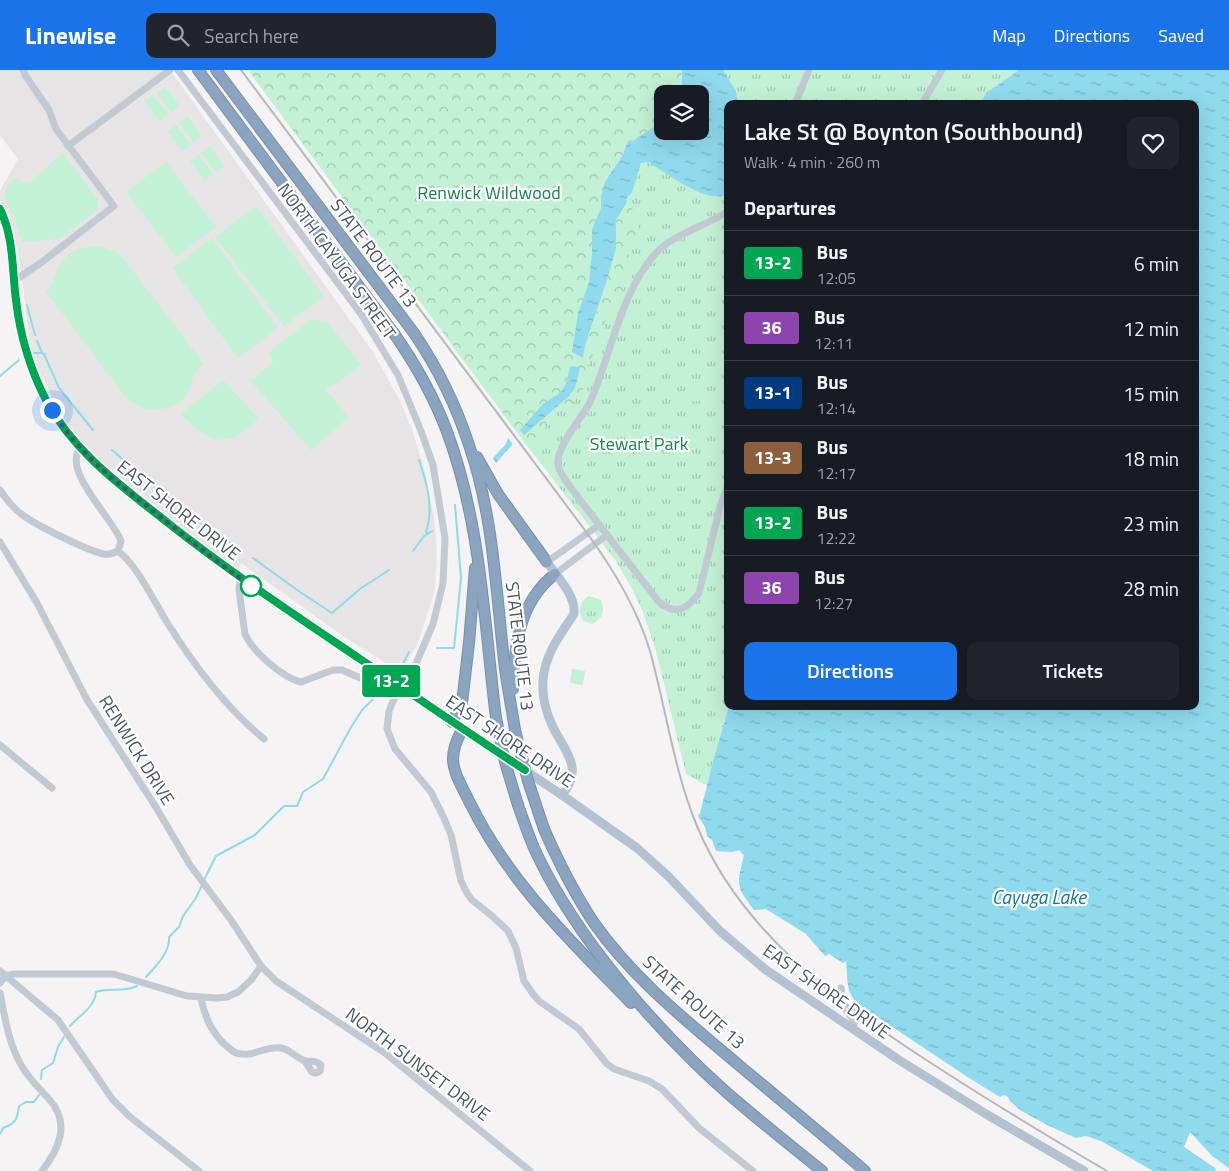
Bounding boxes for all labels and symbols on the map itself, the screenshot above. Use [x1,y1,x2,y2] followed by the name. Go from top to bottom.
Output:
[271,177,403,345] street label: NORTH CAYUGA STREET
[417,179,561,206] park label: Renwick Wildwood
[324,193,424,313] street label: STATE ROUTE 13
[40,398,65,423] your location
[590,430,689,457] park label: Stewart Park
[112,453,246,567] street label: EAST SHORE DRIVE
[240,575,262,597] unlabelled marker
[499,580,541,712] street label: STATE ROUTE 13
[356,665,426,697] line badge: 13-2
[440,688,580,794] street label: EAST SHORE DRIVE
[92,690,182,810] street label: RENWICK DRIVE
[992,882,1087,911] water label: Cayuga Lake
[758,937,896,1045] street label: EAST SHORE DRIVE
[637,949,751,1055] street label: STATE ROUTE 13
[340,1001,496,1127] street label: NORTH SUNSET DRIVE

